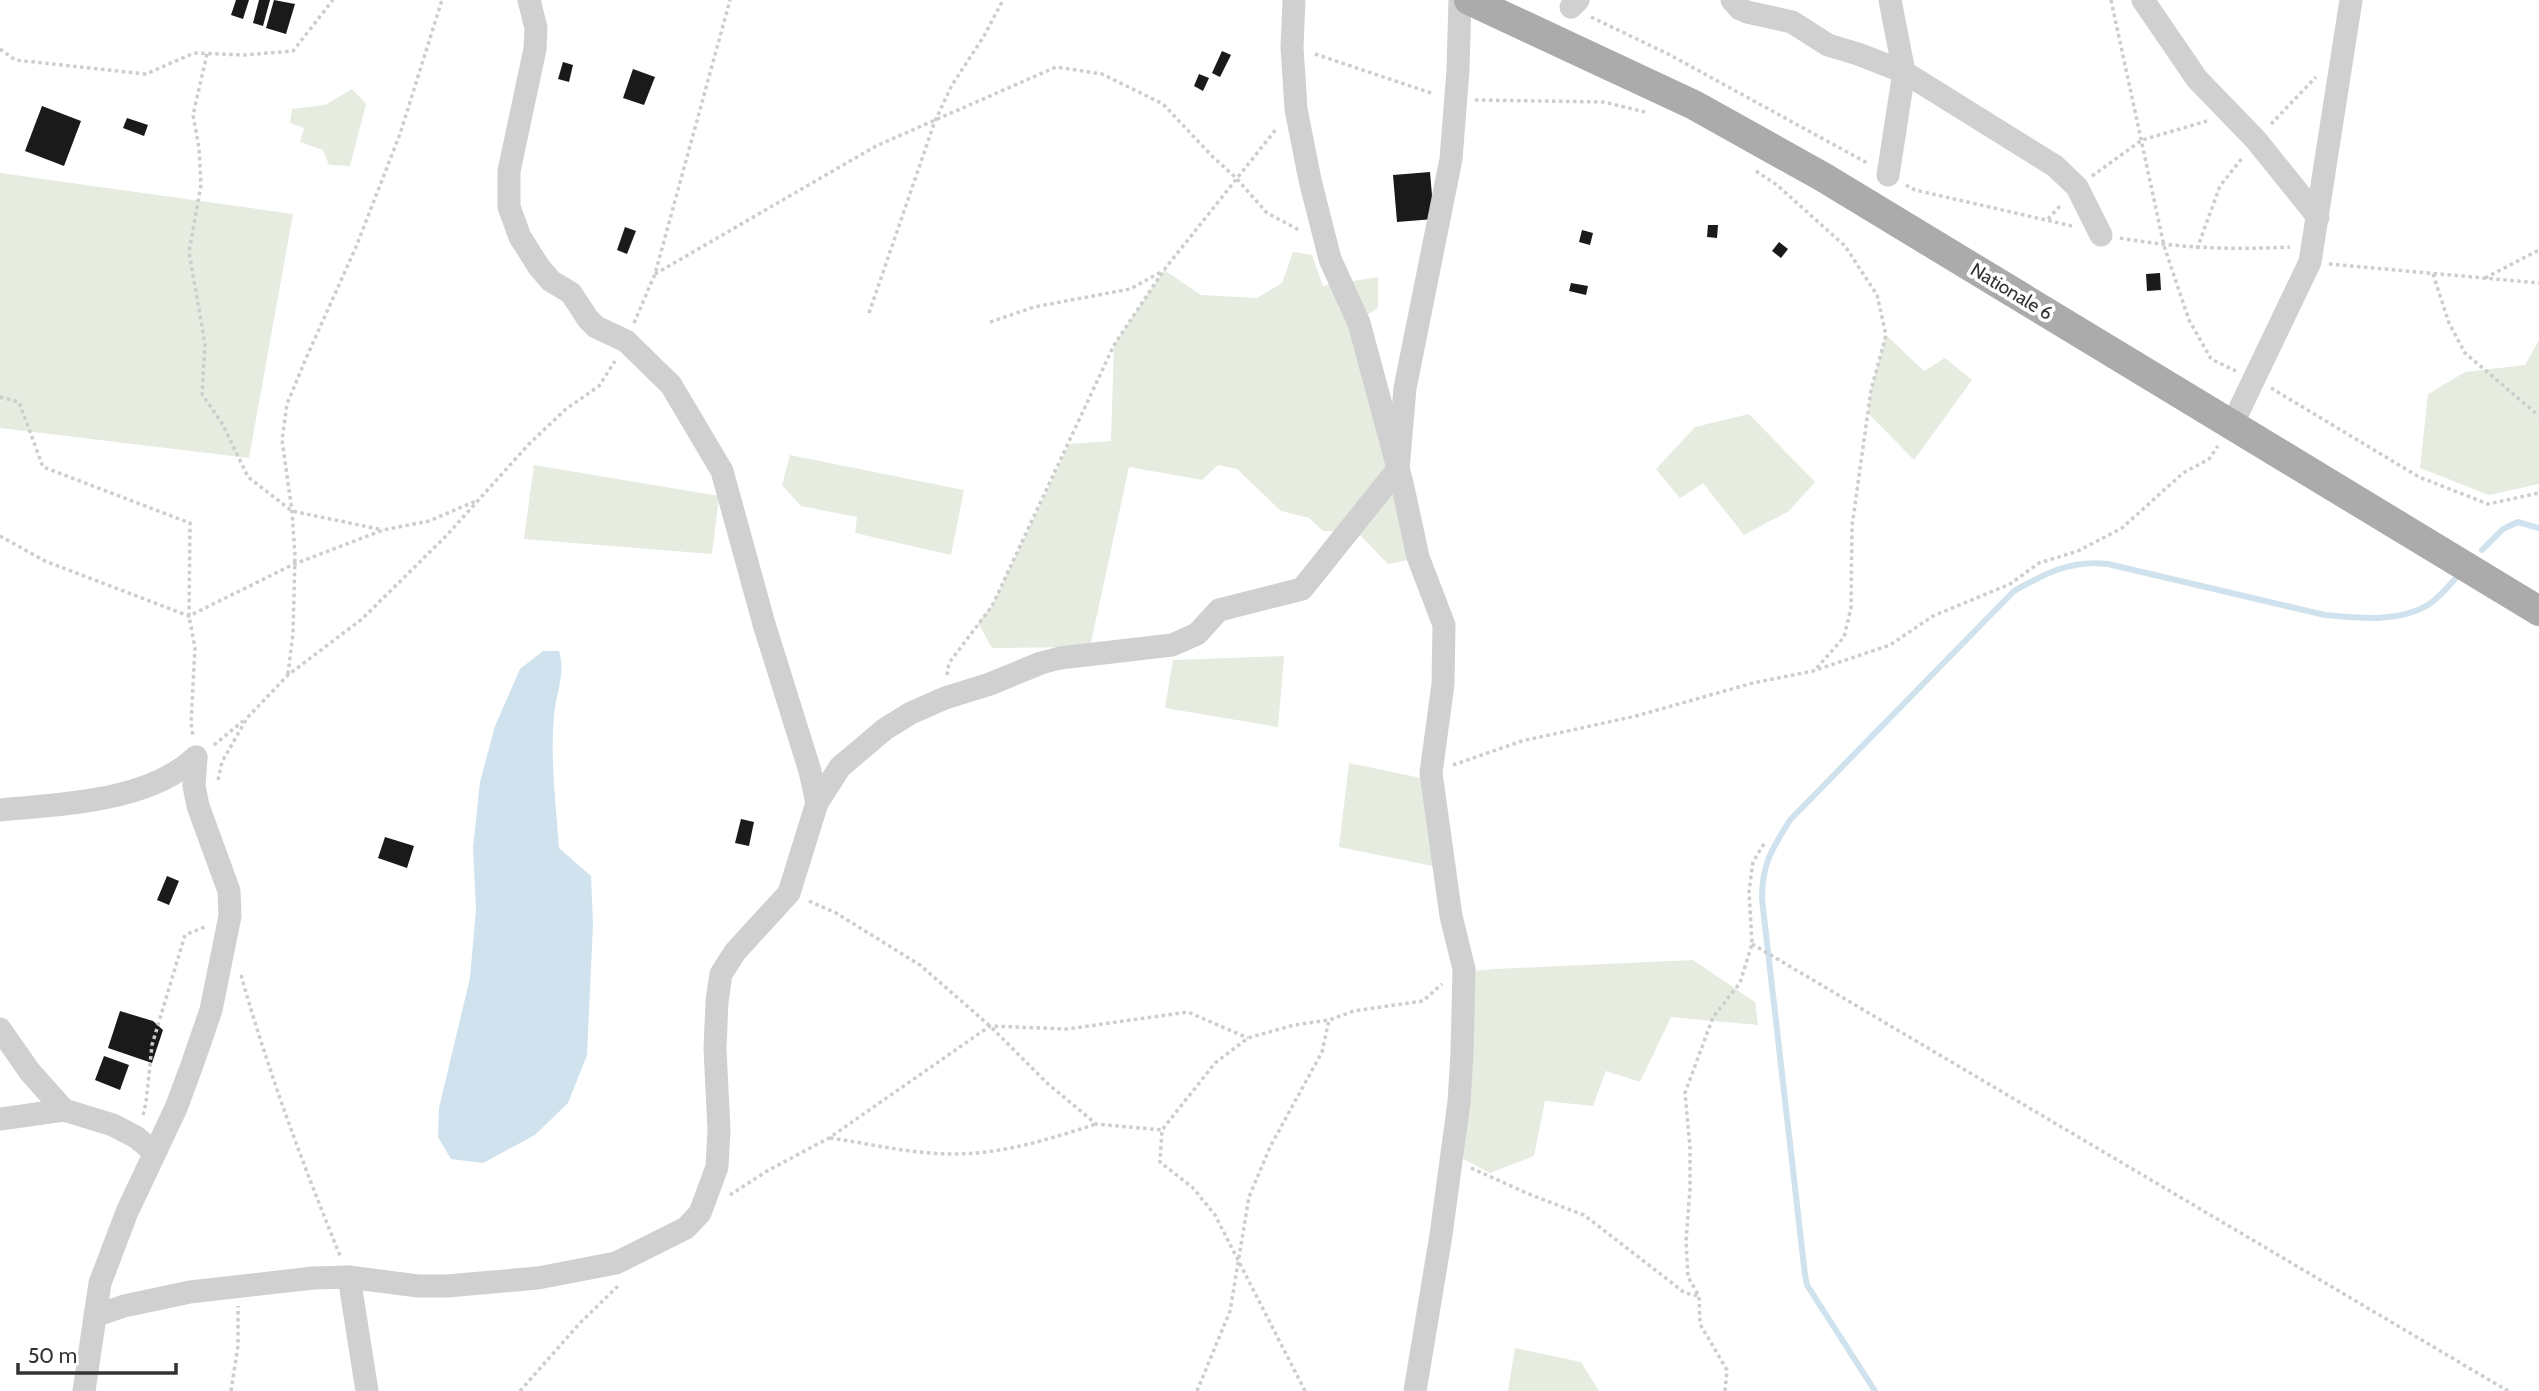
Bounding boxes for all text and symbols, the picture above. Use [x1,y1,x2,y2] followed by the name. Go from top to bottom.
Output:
[1966,258,2057,325] street label: Nationale 6
[18,1332,175,1376] scale bar
[28,1343,77,1368] text: 50 m

